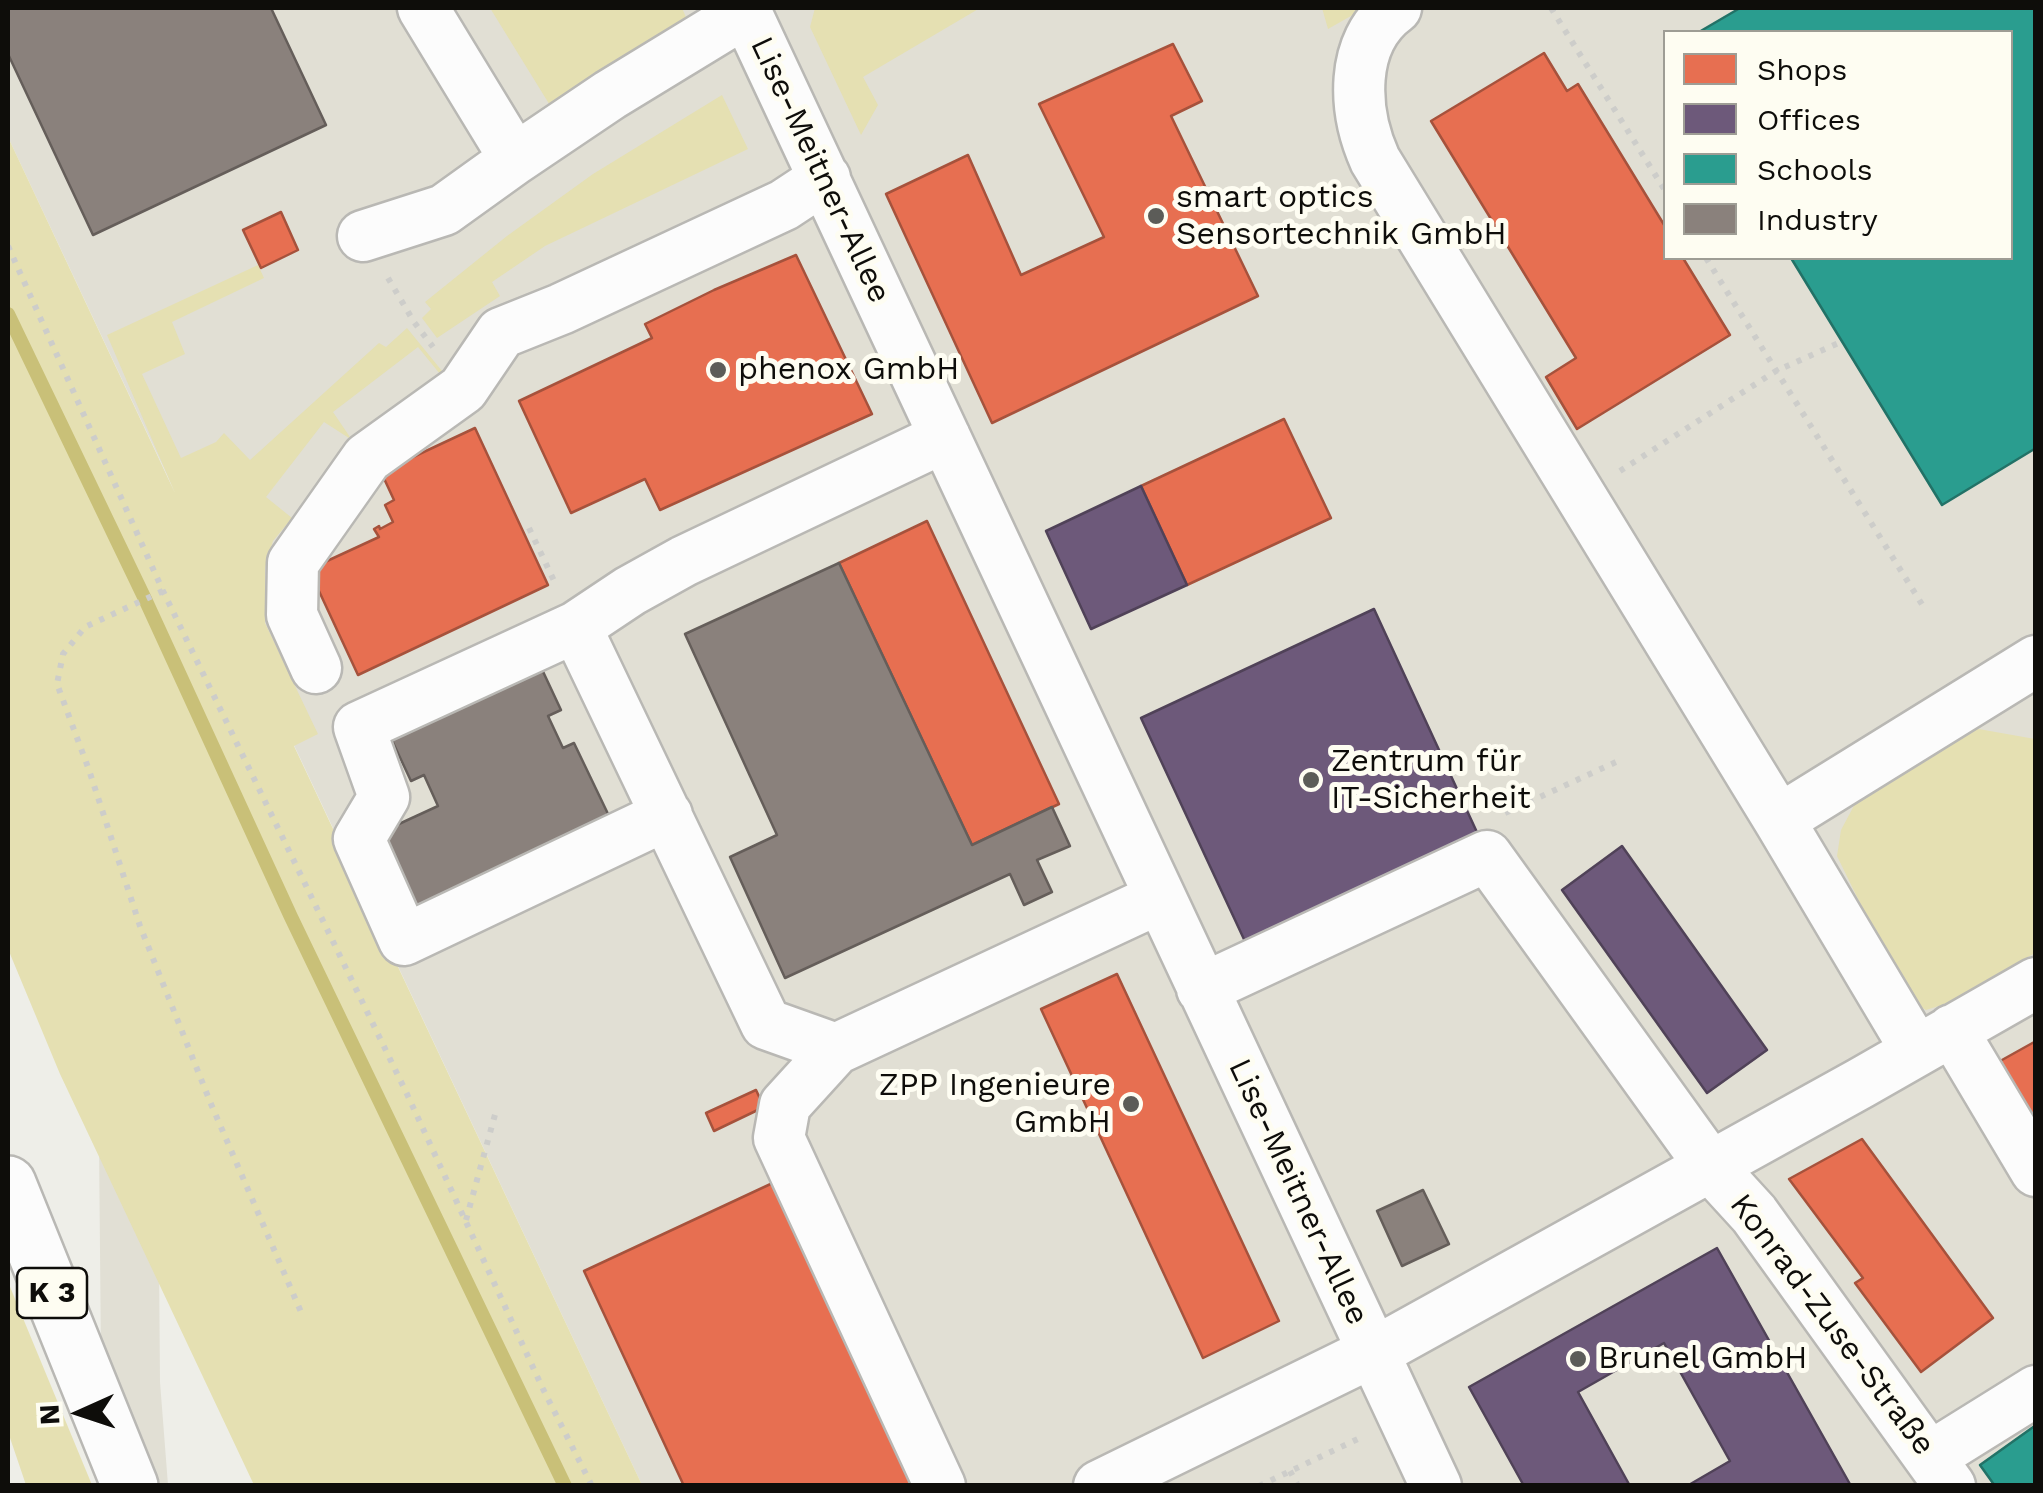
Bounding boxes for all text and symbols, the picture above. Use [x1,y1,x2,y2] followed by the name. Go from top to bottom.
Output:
[1663,30,2013,260] legend
[742,31,898,309] street label: Lise-Meitner-Allee
[1757,52,1847,87] text: Shops
[1757,102,1861,137] text: Offices
[1757,152,1873,187] text: Schools
[1176,179,1507,254] place label: smart optics Sensortechnik GmbH
[1757,202,1878,237] text: Industry
[1145,205,1167,227] marker: smart optics Sensortechnik GmbH
[738,351,960,389] place label: phenox GmbH
[707,359,729,381] marker: phenox GmbH
[1331,743,1531,818] place label: Zentrum für IT-Sicherheit
[1300,769,1322,791] marker: Zentrum für IT-Sicherheit
[1220,1053,1376,1331] street label: Lise-Meitner-Allee
[879,1067,1111,1142] place label: ZPP Ingenieure GmbH
[1120,1093,1142,1115] marker: ZPP Ingenieure GmbH
[1721,1187,1943,1463] street label: Konrad-Zuse-Straße
[17,1268,87,1318] road number: K 3
[1598,1340,1808,1378] place label: Brunel GmbH
[1567,1348,1589,1370] marker: Brunel GmbH
[30,1363,130,1463] north arrow
[33,1403,67,1426] text: N

